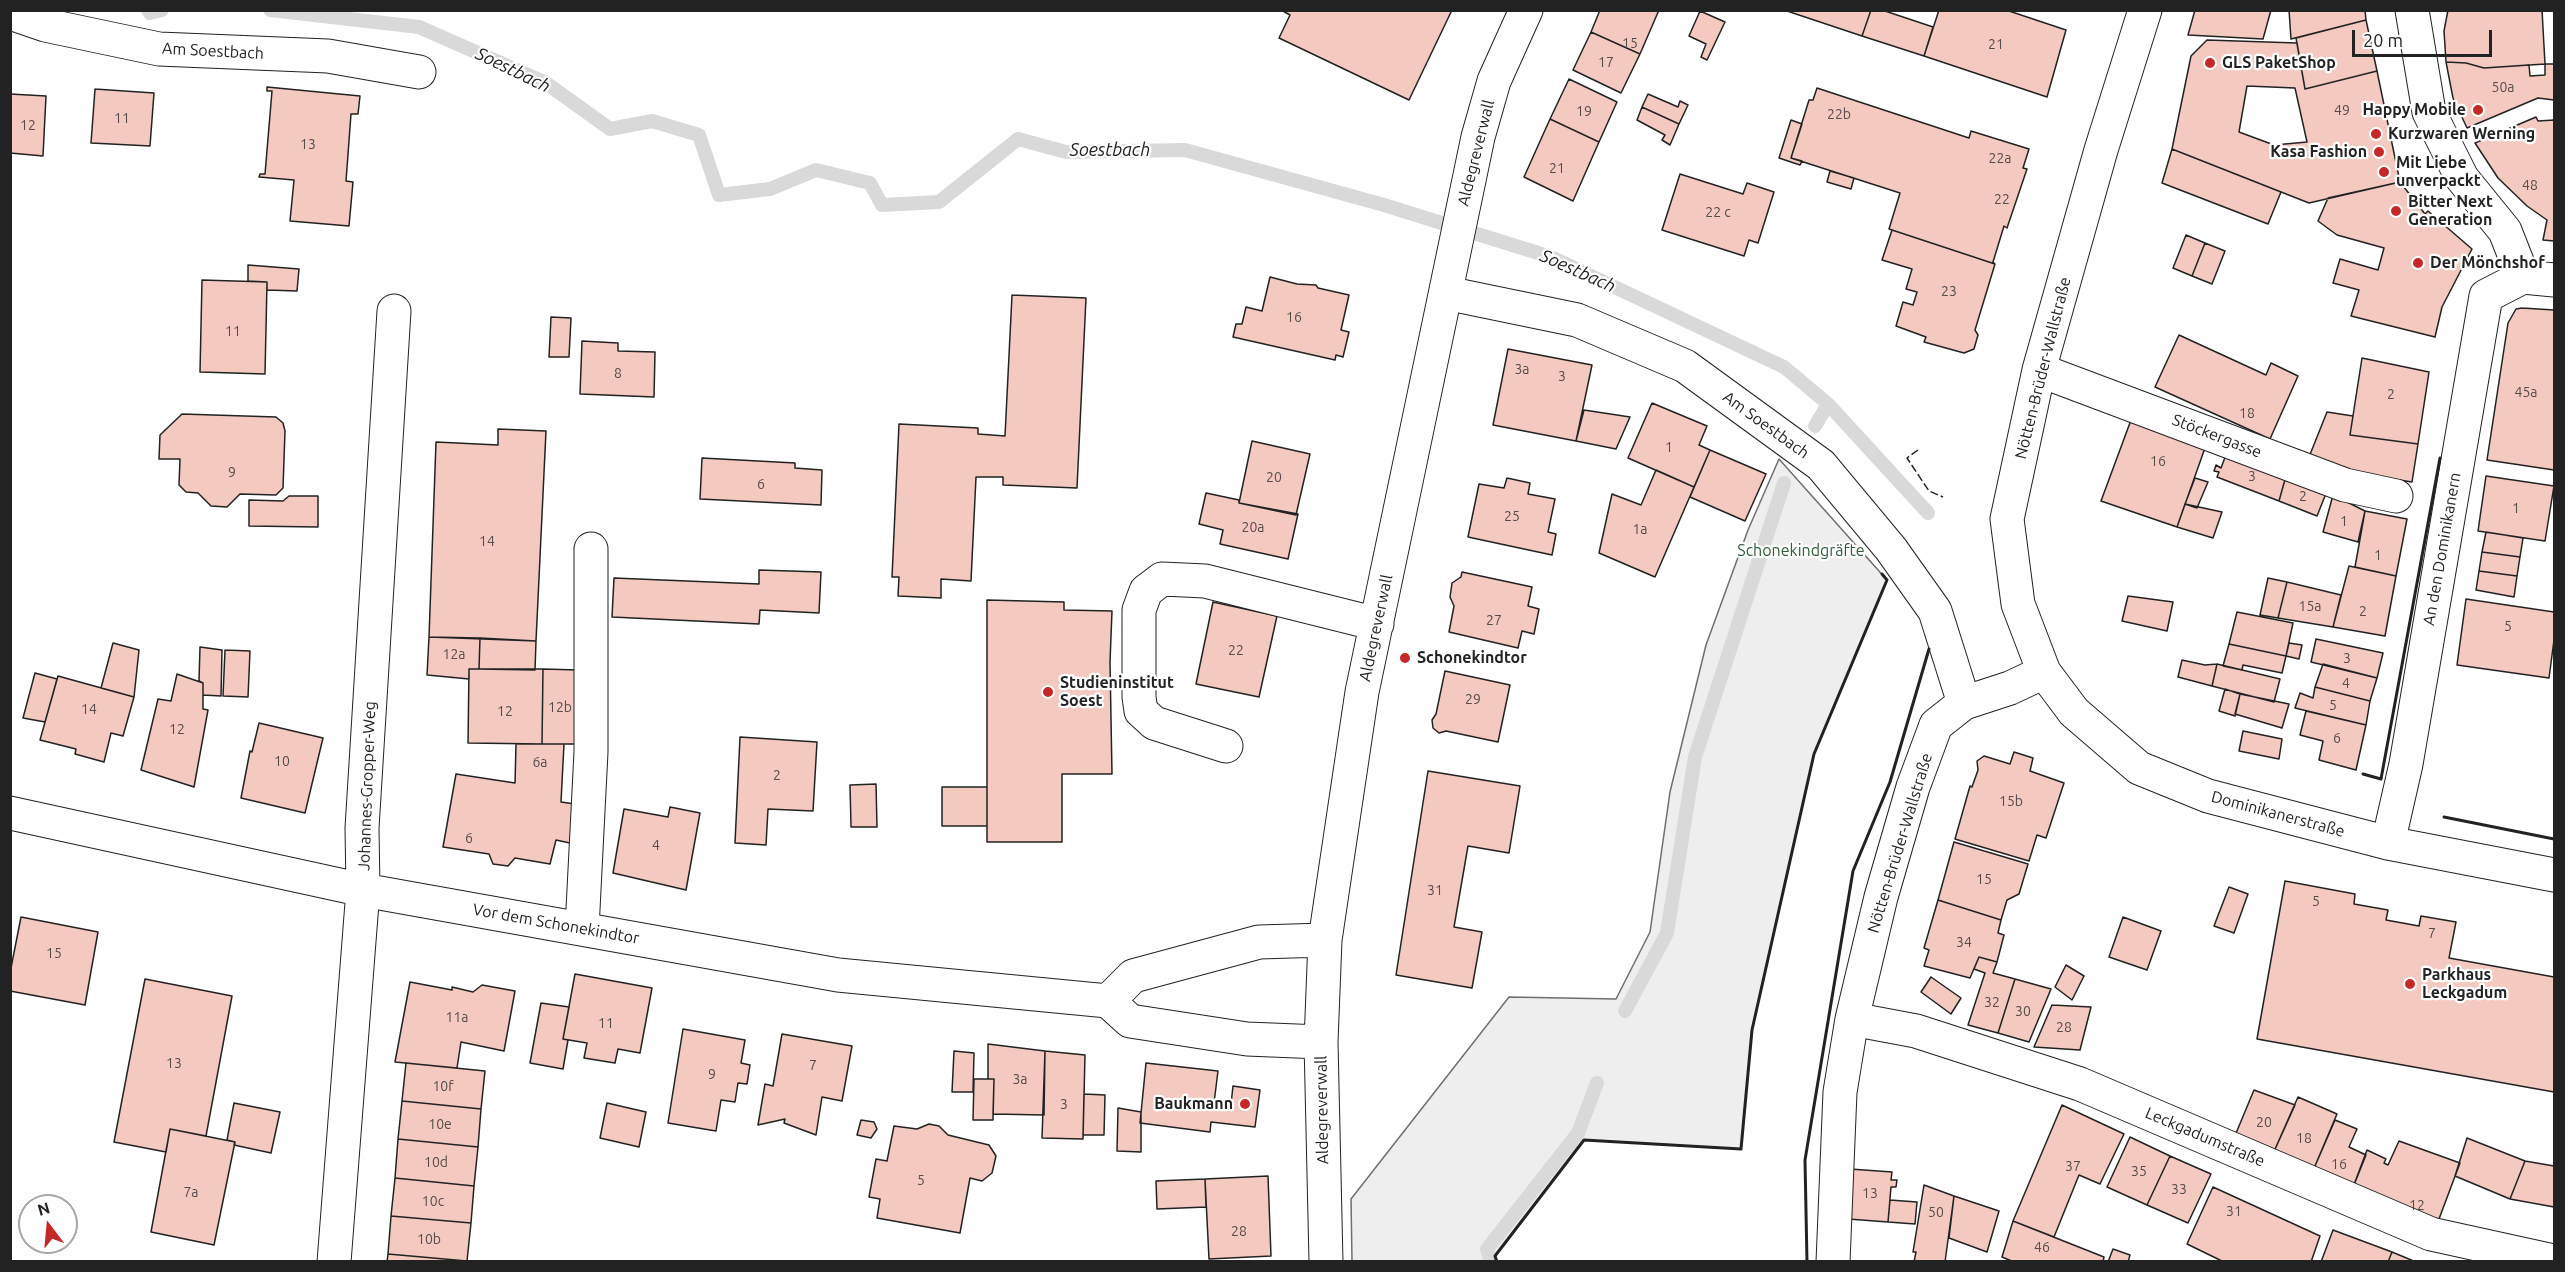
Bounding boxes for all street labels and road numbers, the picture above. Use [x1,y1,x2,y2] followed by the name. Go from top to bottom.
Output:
[162,39,264,63] street label: Am Soestbach
[1454,98,1498,208] street label: Aldegreverwall
[2011,275,2075,461] street label: Nötten-Brüder-Wallstraße
[1719,387,1813,463] street label: Am Soestbach
[2170,410,2264,462] street label: Stöckergasse
[2419,471,2465,627] street label: An den Dominikanern
[1355,573,1397,683] street label: Aldegreverwall
[354,701,380,871] street label: Johannes-Gropper-Weg
[1863,751,1937,935] street label: Nötten-Brüder-Wallstraße
[2209,787,2347,841] street label: Dominikanerstraße
[471,900,641,948] street label: Vor dem Schonekindtor
[1311,1055,1333,1165] street label: Aldegreverwall
[2142,1103,2268,1171] street label: Leckgadumstraße

